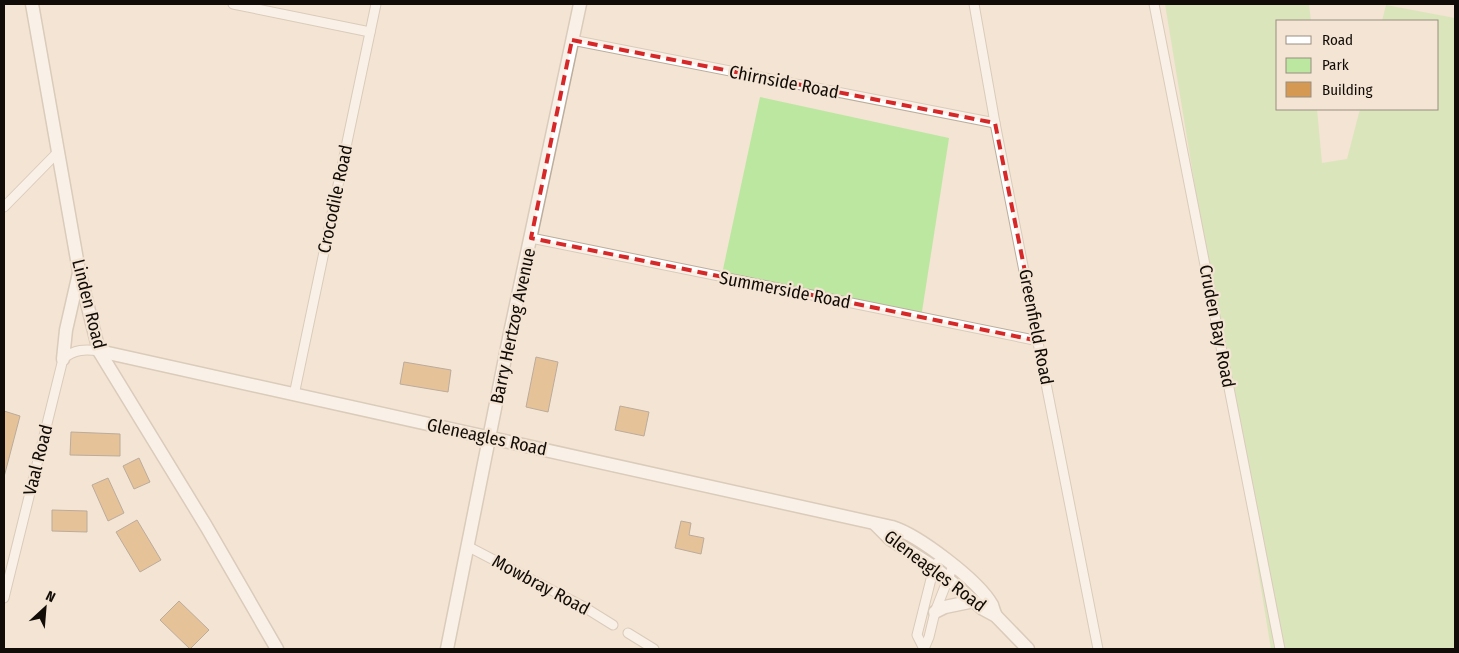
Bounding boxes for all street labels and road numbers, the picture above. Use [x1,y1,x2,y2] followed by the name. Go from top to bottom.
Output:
[727,61,841,103] street label: Chirnside Road
[313,143,357,255] street label: Crocodile Road
[486,246,540,406] street label: Barry Hertzog Avenue
[67,257,111,351] street label: Linden Road
[1194,263,1240,389] street label: Cruden Bay Road
[717,266,853,314] street label: Summerside Road
[1014,267,1058,387] street label: Greenfield Road
[425,414,549,460] street label: Gleneagles Road
[19,422,57,498] street label: Vaal Road
[880,526,990,616] street label: Gleneagles Road
[488,550,594,620] street label: Mowbray Road

